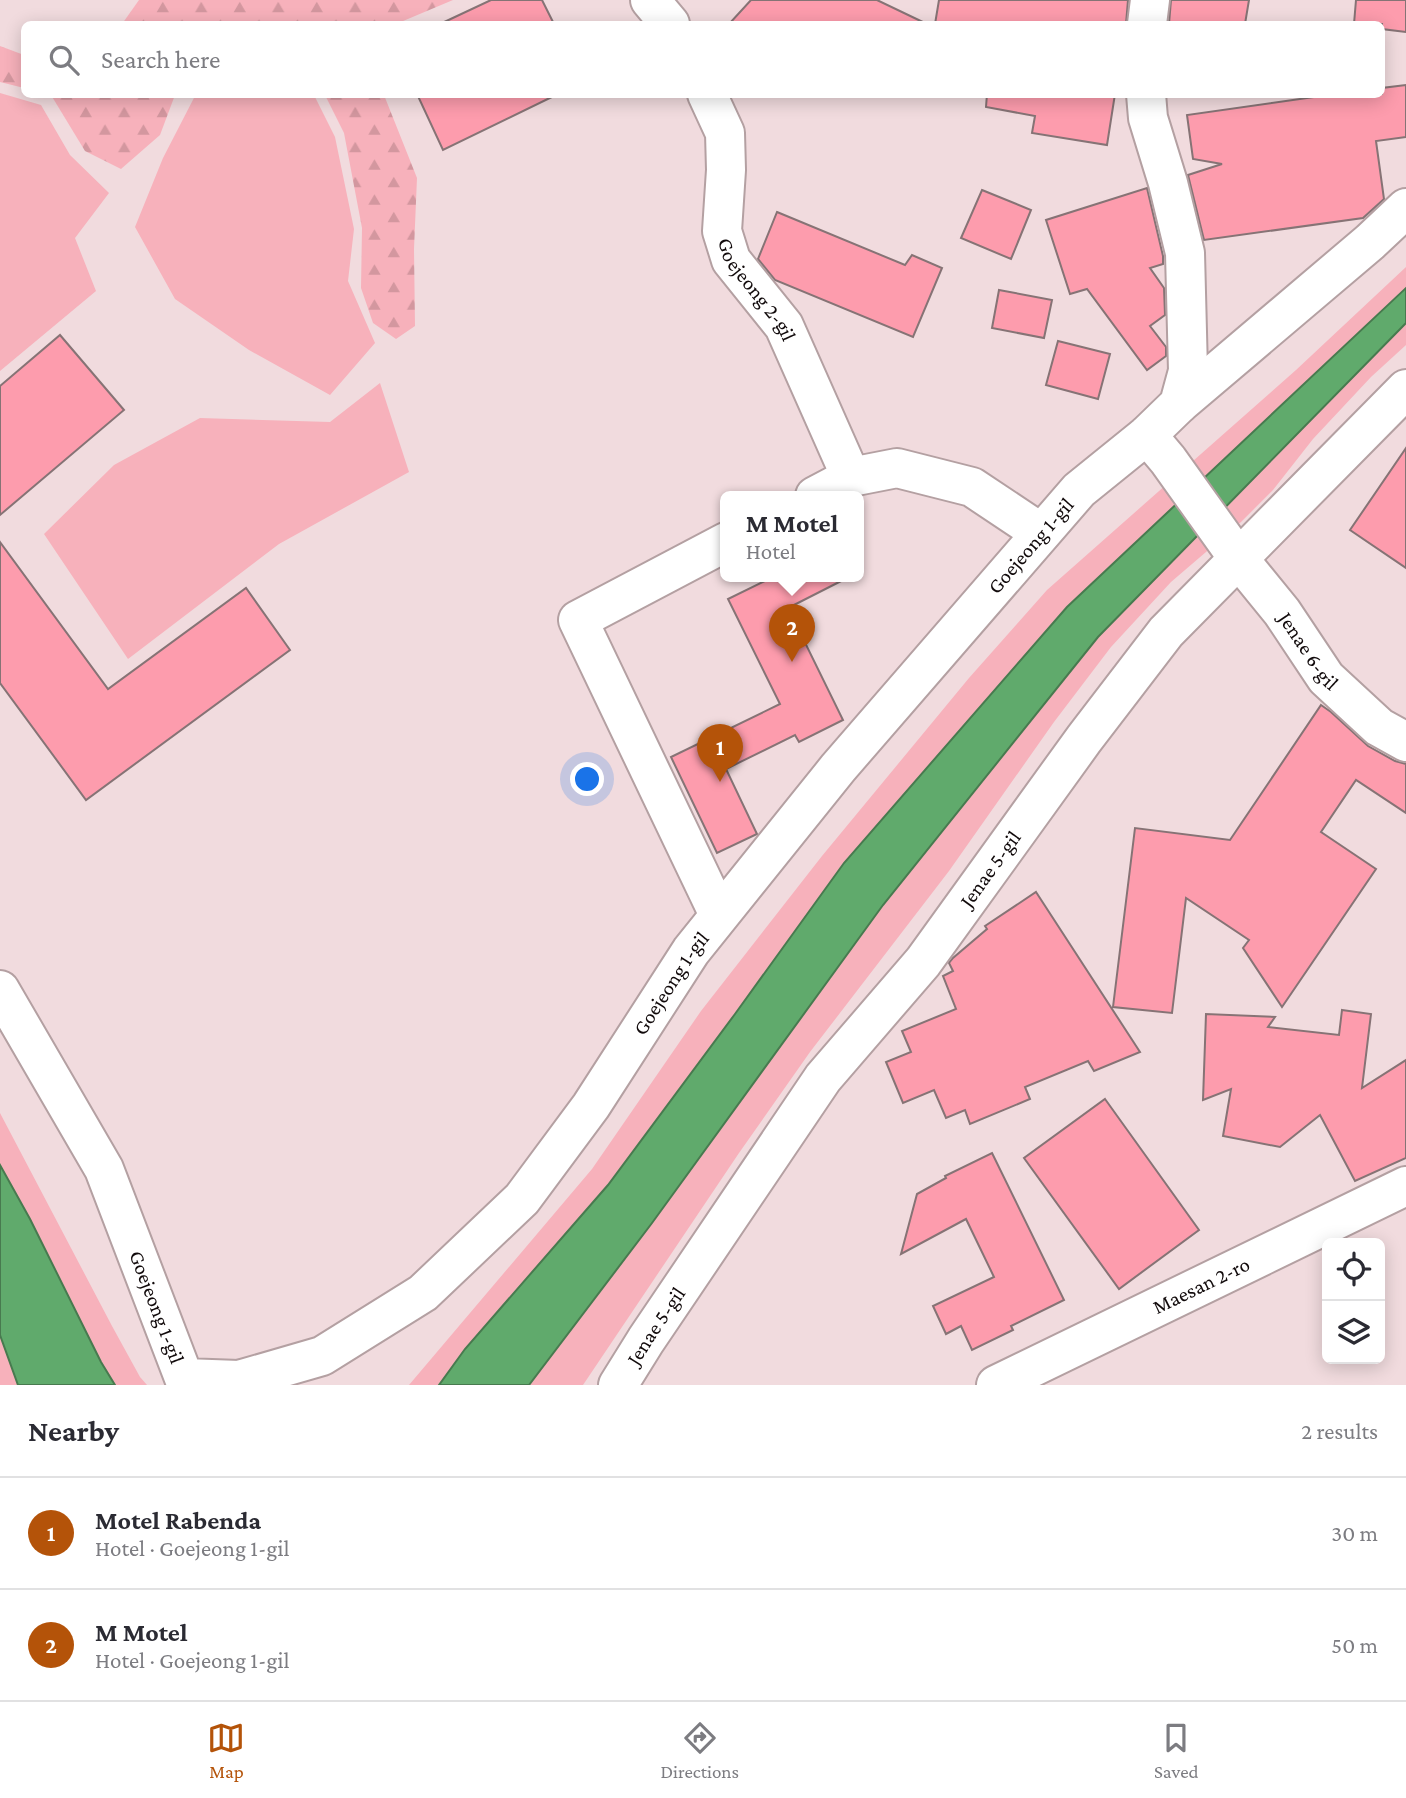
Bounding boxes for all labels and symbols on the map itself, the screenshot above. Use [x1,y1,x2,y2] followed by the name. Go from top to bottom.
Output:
[713,235,801,344] street label: Goejeong 2-gil
[983,493,1079,599] street label: Goejeong 1-gil
[769,604,815,662] pin: 2
[1272,606,1343,695] street label: Jenae 6-gil
[697,724,743,782] pin: 1
[570,762,604,796] your location
[953,826,1026,914] street label: Jenae 5-gil
[628,927,714,1039] street label: Goejeong 1-gil
[124,1247,189,1367] street label: Goejeong 1-gil
[1149,1252,1253,1319] street label: Maesan 2-ro
[620,1283,690,1371] street label: Jenae 5-gil

